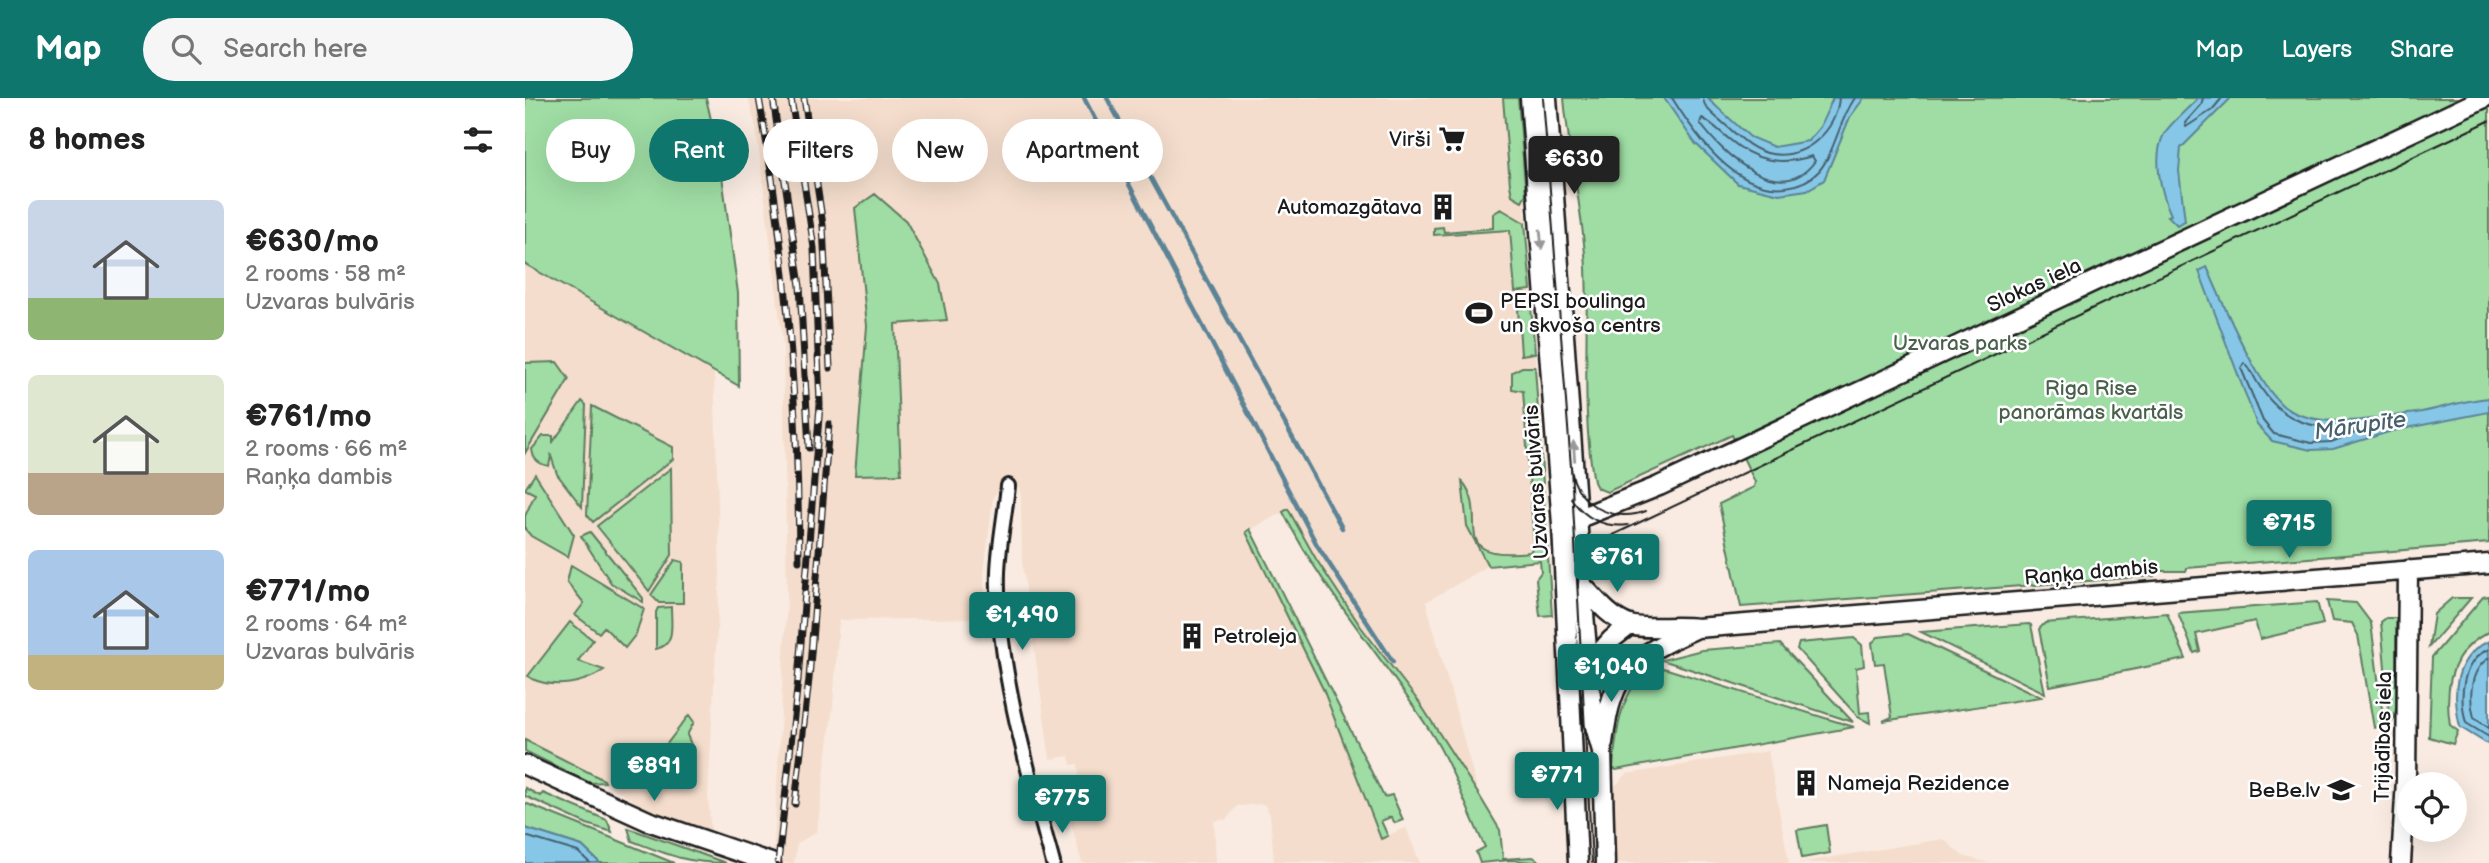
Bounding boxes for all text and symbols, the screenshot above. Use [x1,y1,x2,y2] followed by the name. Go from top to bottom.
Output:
[143,18,633,81] search box
[35,29,101,69] text: Map
[167,30,205,68] icon: search
[223,34,367,65] text: Search here
[2195,35,2243,64] text: Map
[2281,35,2352,64] text: Layers
[2390,35,2454,64] text: Share
[546,119,635,182] chip: Buy
[649,119,749,182] chip: Rent
[763,119,878,182] chip: Filters
[892,119,988,182] chip: New
[1002,119,1163,182] chip: Apartment
[459,121,497,159] icon: filters
[28,122,145,158] text: 8 homes
[1437,124,1467,154] supermarket icon: Virši
[1389,127,1431,152] place label: Virši
[1533,136,1615,196] pin: €630
[1544,145,1604,173] text: €630
[1428,192,1458,222] building icon: Automazgātava
[1277,195,1422,220] place label: Automazgātava
[245,224,379,260] text: €630/mo
[84,228,168,312] icon: home
[1536,229,1547,251] one-way arrow
[1983,253,2085,318] street label: Slokas iela
[245,260,406,288] text: 2 rooms · 58 m²
[245,288,415,316] text: Uzvaras bulvāris
[1500,289,1661,338] place label: PEPSI boulinga un skvoša centrs
[1464,298,1494,328] sports icon: PEPSI boulinga un skvoša centrs
[1893,331,2027,356] park label: Uzvaras parks
[1999,376,2183,425] park label: Riga Rise panorāmas kvartāls
[245,399,371,435] text: €761/mo
[84,403,168,487] icon: home
[1519,404,1554,560] street label: Uzvaras bulvāris
[2312,406,2408,446] water label: Mārupīte
[245,435,407,463] text: 2 rooms · 66 m²
[1568,440,1579,462] one-way arrow
[245,463,392,491] text: Raņķa dambis
[2248,500,2330,560] pin: €715
[2263,509,2316,537] text: €715
[1576,534,1658,594] pin: €761
[1590,543,1644,571] text: €761
[2023,554,2159,591] street label: Raņķa dambis
[245,574,370,610] text: €771/mo
[84,578,168,662] icon: home
[965,592,1079,652] pin: €1,490
[985,601,1059,629] text: €1,490
[245,610,407,638] text: 2 rooms · 64 m²
[1177,621,1207,651] building icon: Petroleja
[1213,624,1297,649] place label: Petroleja
[245,638,415,666] text: Uzvaras bulvāris
[1554,644,1668,704] pin: €1,040
[1574,653,1648,681] text: €1,040
[2370,671,2397,803] street label: Trijādības iela
[613,744,695,803] pin: €891
[627,752,681,780] text: €891
[1516,752,1598,812] pin: €771
[1531,761,1583,789] text: €771
[1791,768,1821,798] building icon: Nameja Rezidence
[1827,771,2009,796] place label: Nameja Rezidence
[2397,772,2467,842] map controls
[2397,772,2467,842] button: locate
[2326,775,2356,805] school or university icon: BeBe.lv
[1021,776,1103,835] pin: €775
[2248,778,2321,803] place label: BeBe.lv
[1034,784,1090,812] text: €775

